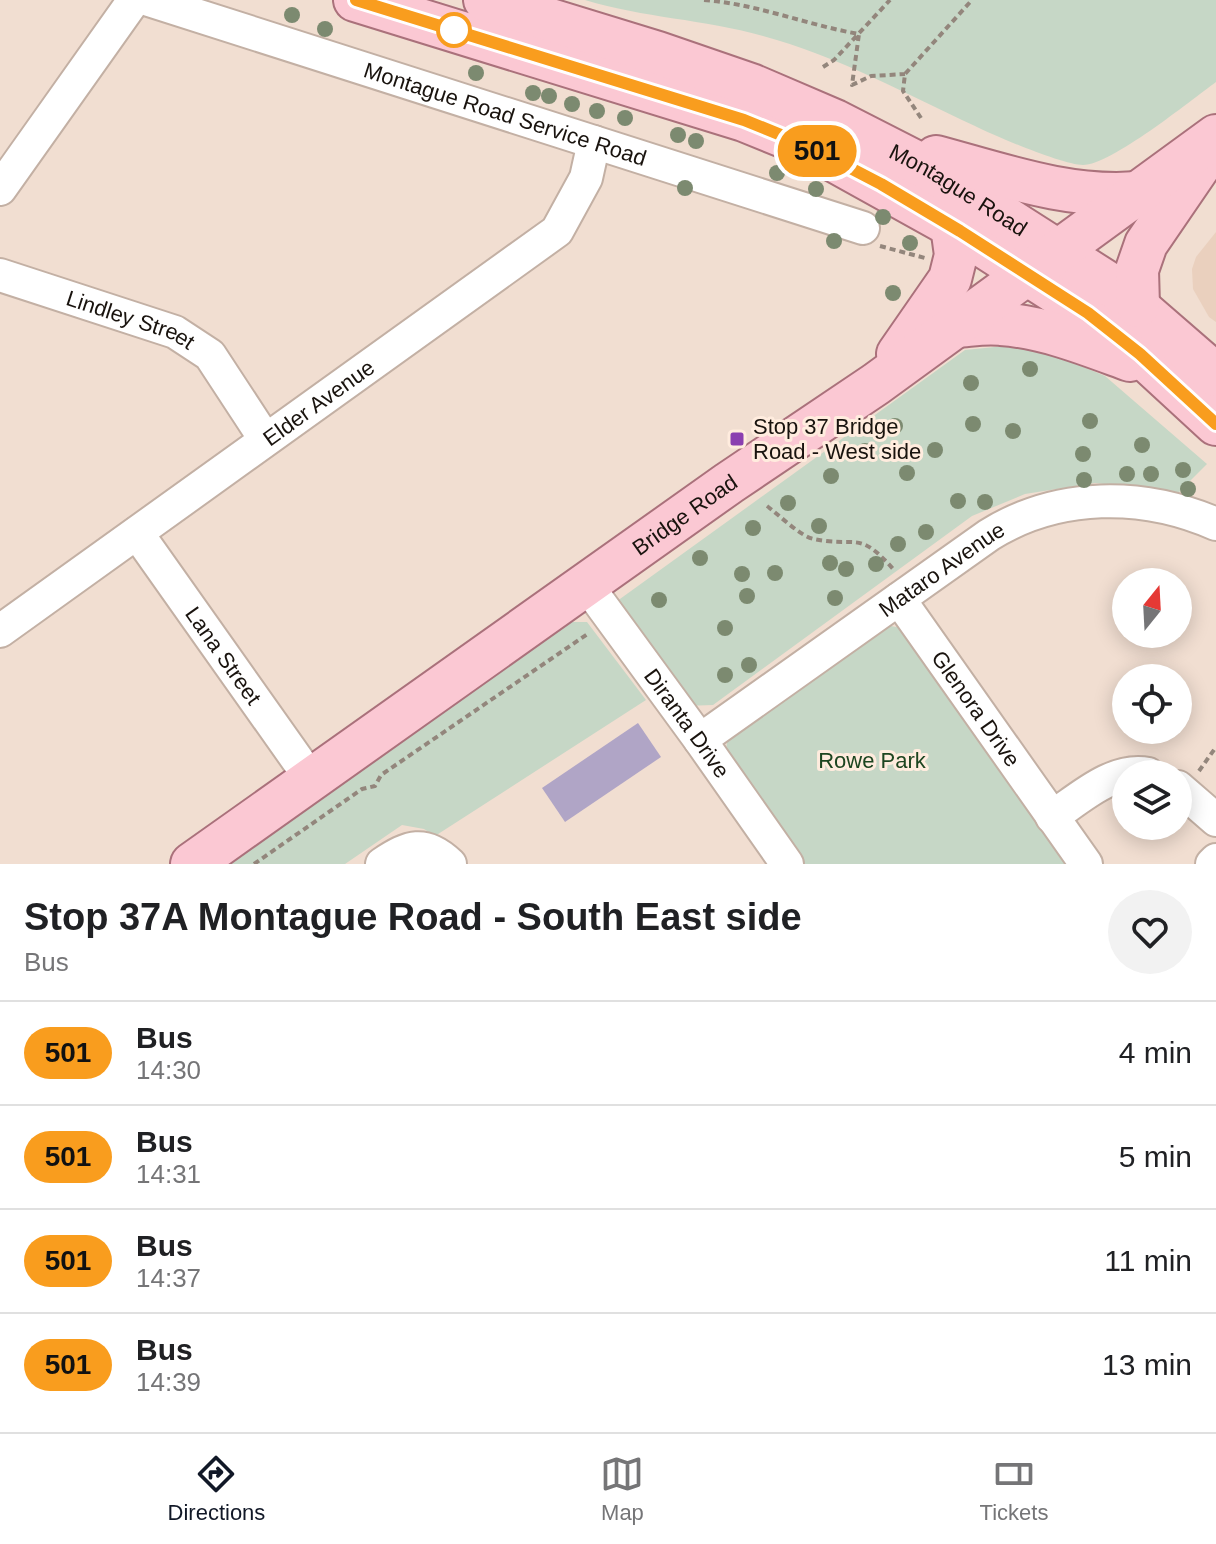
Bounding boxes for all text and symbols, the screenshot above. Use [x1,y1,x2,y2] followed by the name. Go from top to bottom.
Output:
[437,13,471,47] unlabelled marker
[361,57,650,171] street label: Montague Road Service Road
[771,125,863,177] line badge: 501
[794,135,840,166] text: 501
[885,139,1032,241] street label: Montague Road
[63,285,200,354] street label: Lindley Street
[258,354,379,451] street label: Elder Avenue
[753,414,921,464] place label: Stop 37 Bridge Road - West side
[728,430,746,448] marker: Stop 37 Bridge Road - West side
[627,469,742,560] street label: Bridge Road
[874,516,1009,622] street label: Mataro Avenue
[1112,568,1192,648] north arrow
[1112,568,1192,840] map controls
[181,602,267,709] street label: Lana Street
[927,646,1026,771] street label: Glenora Drive
[639,664,735,782] street label: Diranta Drive
[1112,664,1192,744] button: locate
[818,748,927,773] park label: Rowe Park
[1112,760,1192,840] button: layers
[1108,890,1192,974] button: heart
[24,896,802,938] text: Stop 37A Montague Road - South East side
[24,947,69,977] text: Bus
[136,1021,193,1054] text: Bus
[1119,1036,1192,1069] text: 4 min
[45,1037,91,1068] text: 501
[136,1055,201,1085] text: 14:30
[136,1125,193,1158] text: Bus
[1119,1140,1192,1173] text: 5 min
[45,1141,91,1172] text: 501
[136,1159,201,1189] text: 14:31
[136,1229,193,1262] text: Bus
[1104,1244,1192,1277] text: 11 min
[45,1245,91,1276] text: 501
[136,1263,201,1293] text: 14:37
[136,1333,193,1366] text: Bus
[1102,1348,1192,1381] text: 13 min
[45,1349,91,1380] text: 501
[136,1367,201,1397] text: 14:39
[168,1452,265,1526] tab: Directions
[600,1452,644,1526] tab: Map
[980,1452,1048,1526] tab: Tickets

